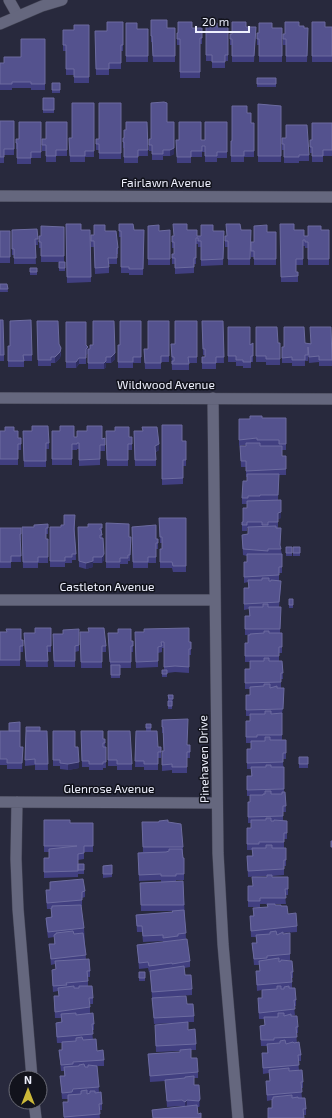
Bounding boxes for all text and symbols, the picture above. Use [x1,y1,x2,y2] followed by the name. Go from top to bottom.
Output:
[196,8,249,34] scale bar
[202,14,229,28] text: 20 m
[121,175,211,189] street label: Fairlawn Avenue
[117,377,215,391] street label: Wildwood Avenue
[59,579,155,593] street label: Castleton Avenue
[195,715,211,803] street label: Pinehaven Drive
[63,781,155,795] street label: Glenrose Avenue
[8,1070,48,1110] north arrow
[24,1073,32,1086] text: N

